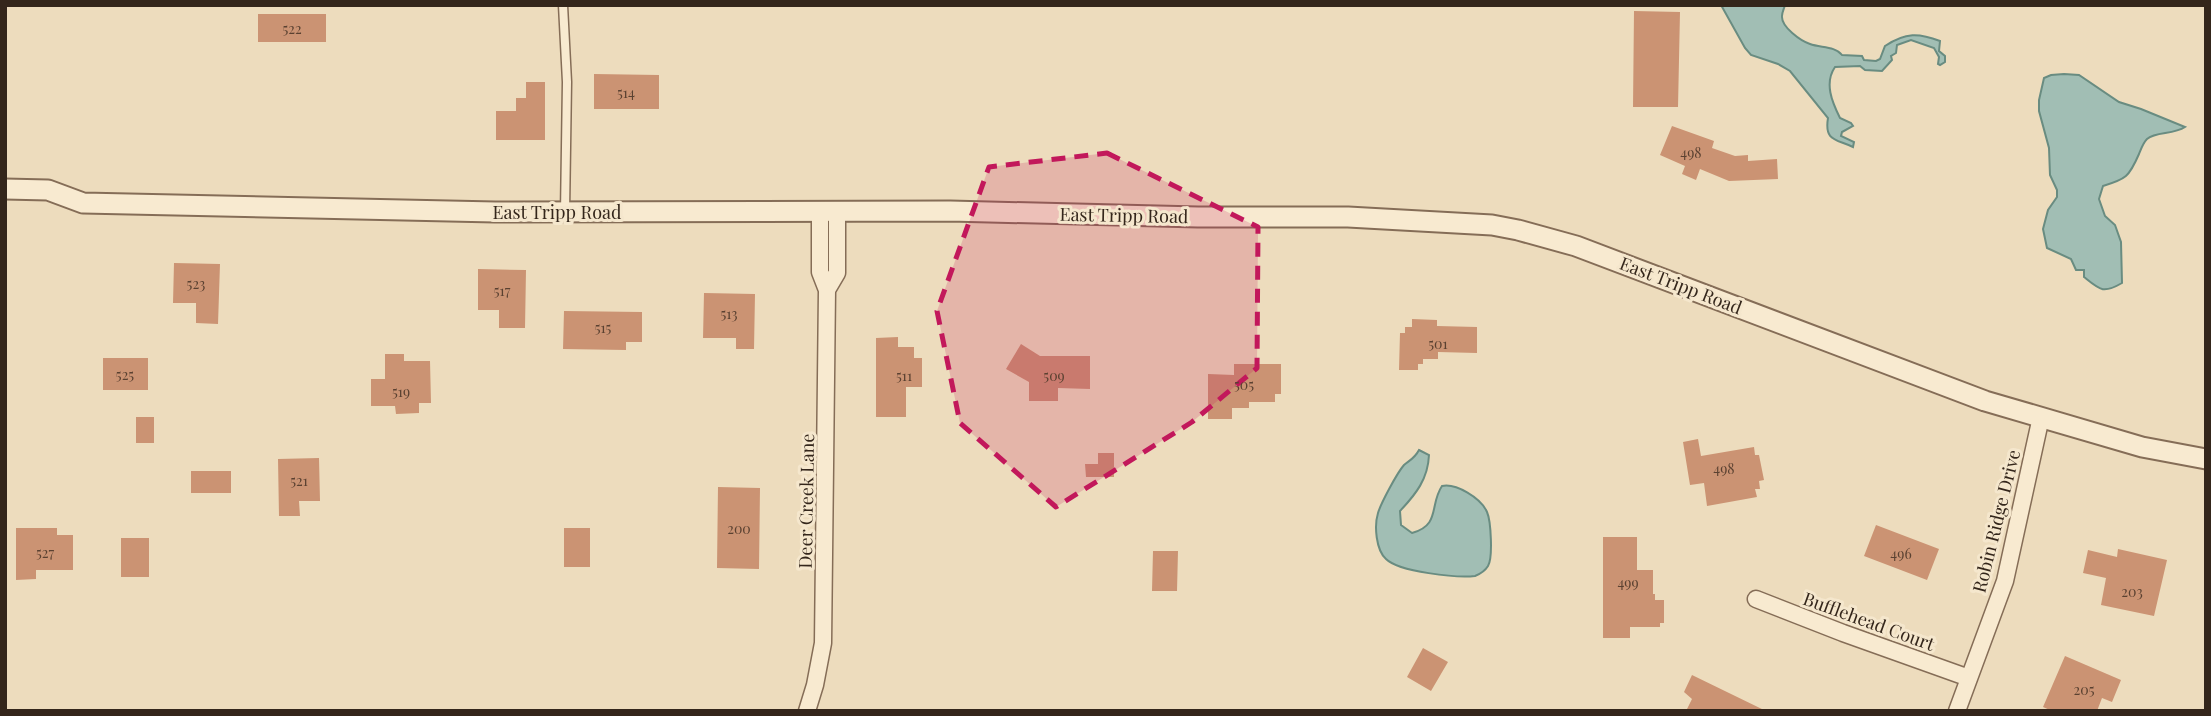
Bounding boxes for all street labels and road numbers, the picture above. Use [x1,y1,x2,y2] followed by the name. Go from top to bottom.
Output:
[493,200,622,224] street label: East Tripp Road
[1059,202,1189,228] street label: East Tripp Road
[1617,251,1746,319] street label: East Tripp Road
[793,433,819,569] street label: Deer Creek Lane
[1967,447,2025,595] street label: Robin Ridge Drive
[1800,586,1939,656] street label: Bufflehead Court

